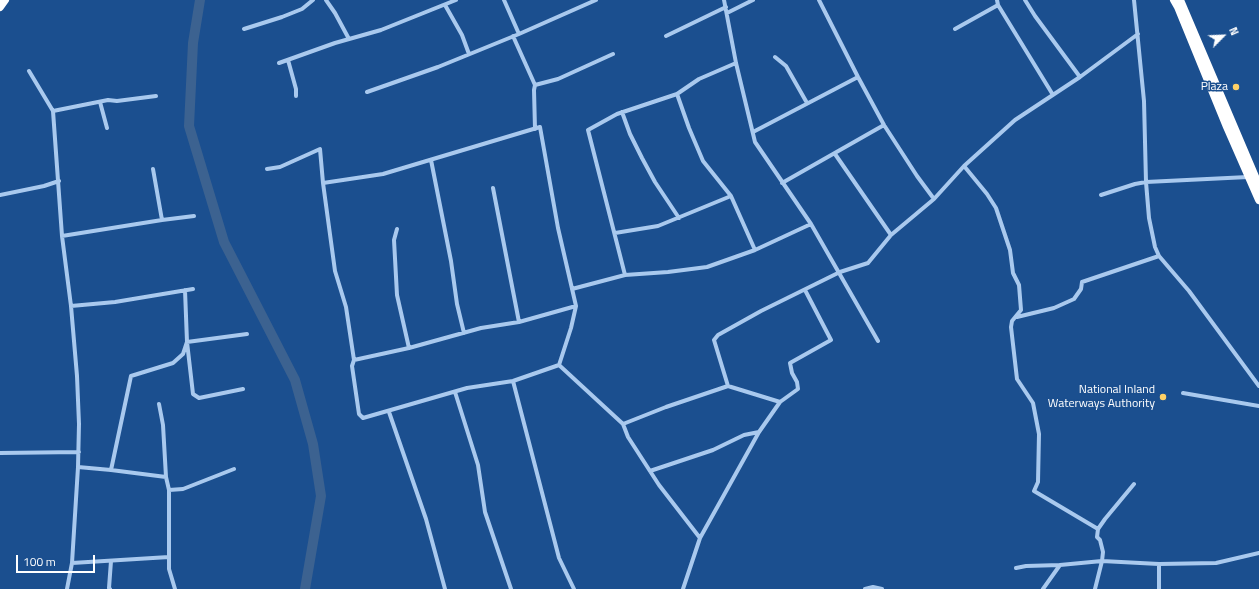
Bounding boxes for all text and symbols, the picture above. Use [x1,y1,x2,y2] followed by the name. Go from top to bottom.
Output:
[1203,16,1243,56] north arrow
[1225,24,1243,38] text: N
[1201,80,1228,94] place label: Plaza
[1231,82,1241,92] marker: Plaza
[1048,383,1155,411] place label: National Inland Waterways Authority
[1158,392,1168,402] marker: National Inland Waterways Authority
[18,547,97,573] scale bar
[23,552,56,571] text: 100 m

